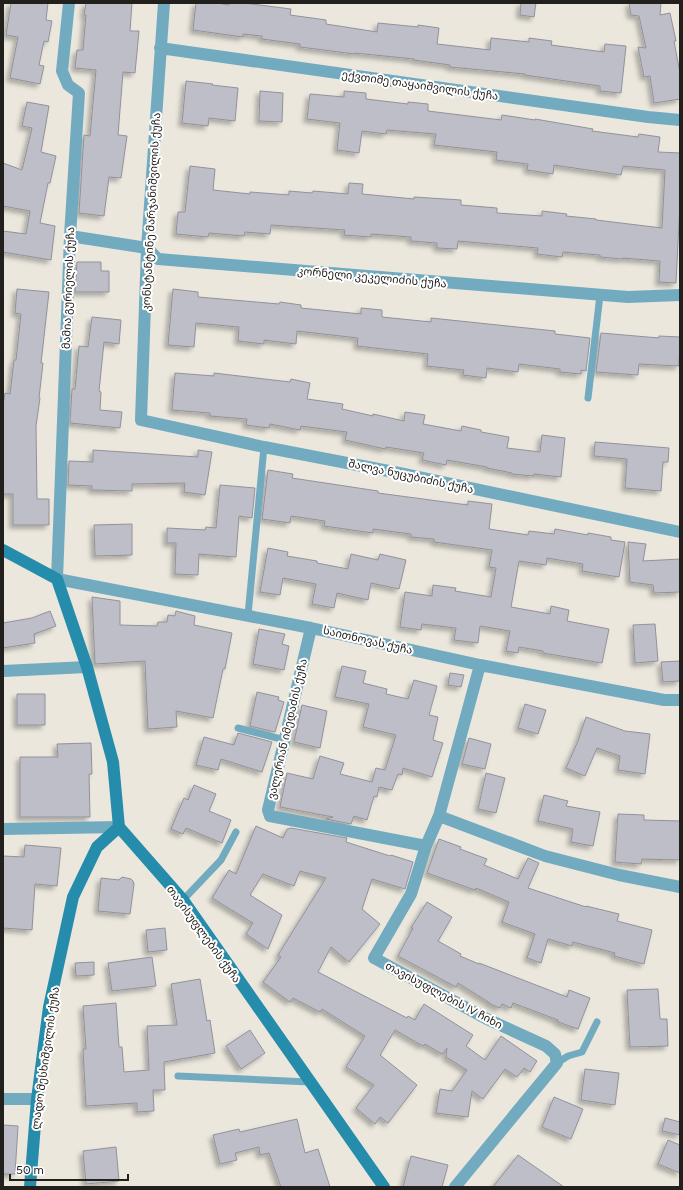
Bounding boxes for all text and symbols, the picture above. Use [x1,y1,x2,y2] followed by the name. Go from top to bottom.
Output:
[341,68,499,103] street label: ექვთიმე თაყაიშვილის ქუჩა
[140,112,163,312] street label: კონსტანტინე მარჯანიშვილის ქუჩა
[60,227,77,349] street label: მამია გურიელის ქუჩა
[297,265,447,290] street label: კორნელი კეკელიძის ქუჩა
[347,457,475,496] street label: შალვა ნუცუბიძის ქუჩა
[322,624,414,657] street label: საითნოვას ქუჩა
[265,657,310,801] street label: ვალერიან იმედაძის ქუჩა
[164,883,243,985] street label: თავისუფლების ქუჩა
[383,959,504,1032] street label: თავისუფლების IV ჩიხი
[29,986,62,1130] street label: ლადო მესხიშვილის ქუჩა
[10,1156,128,1182] scale bar
[16,1163,44,1177] text: 50 m

